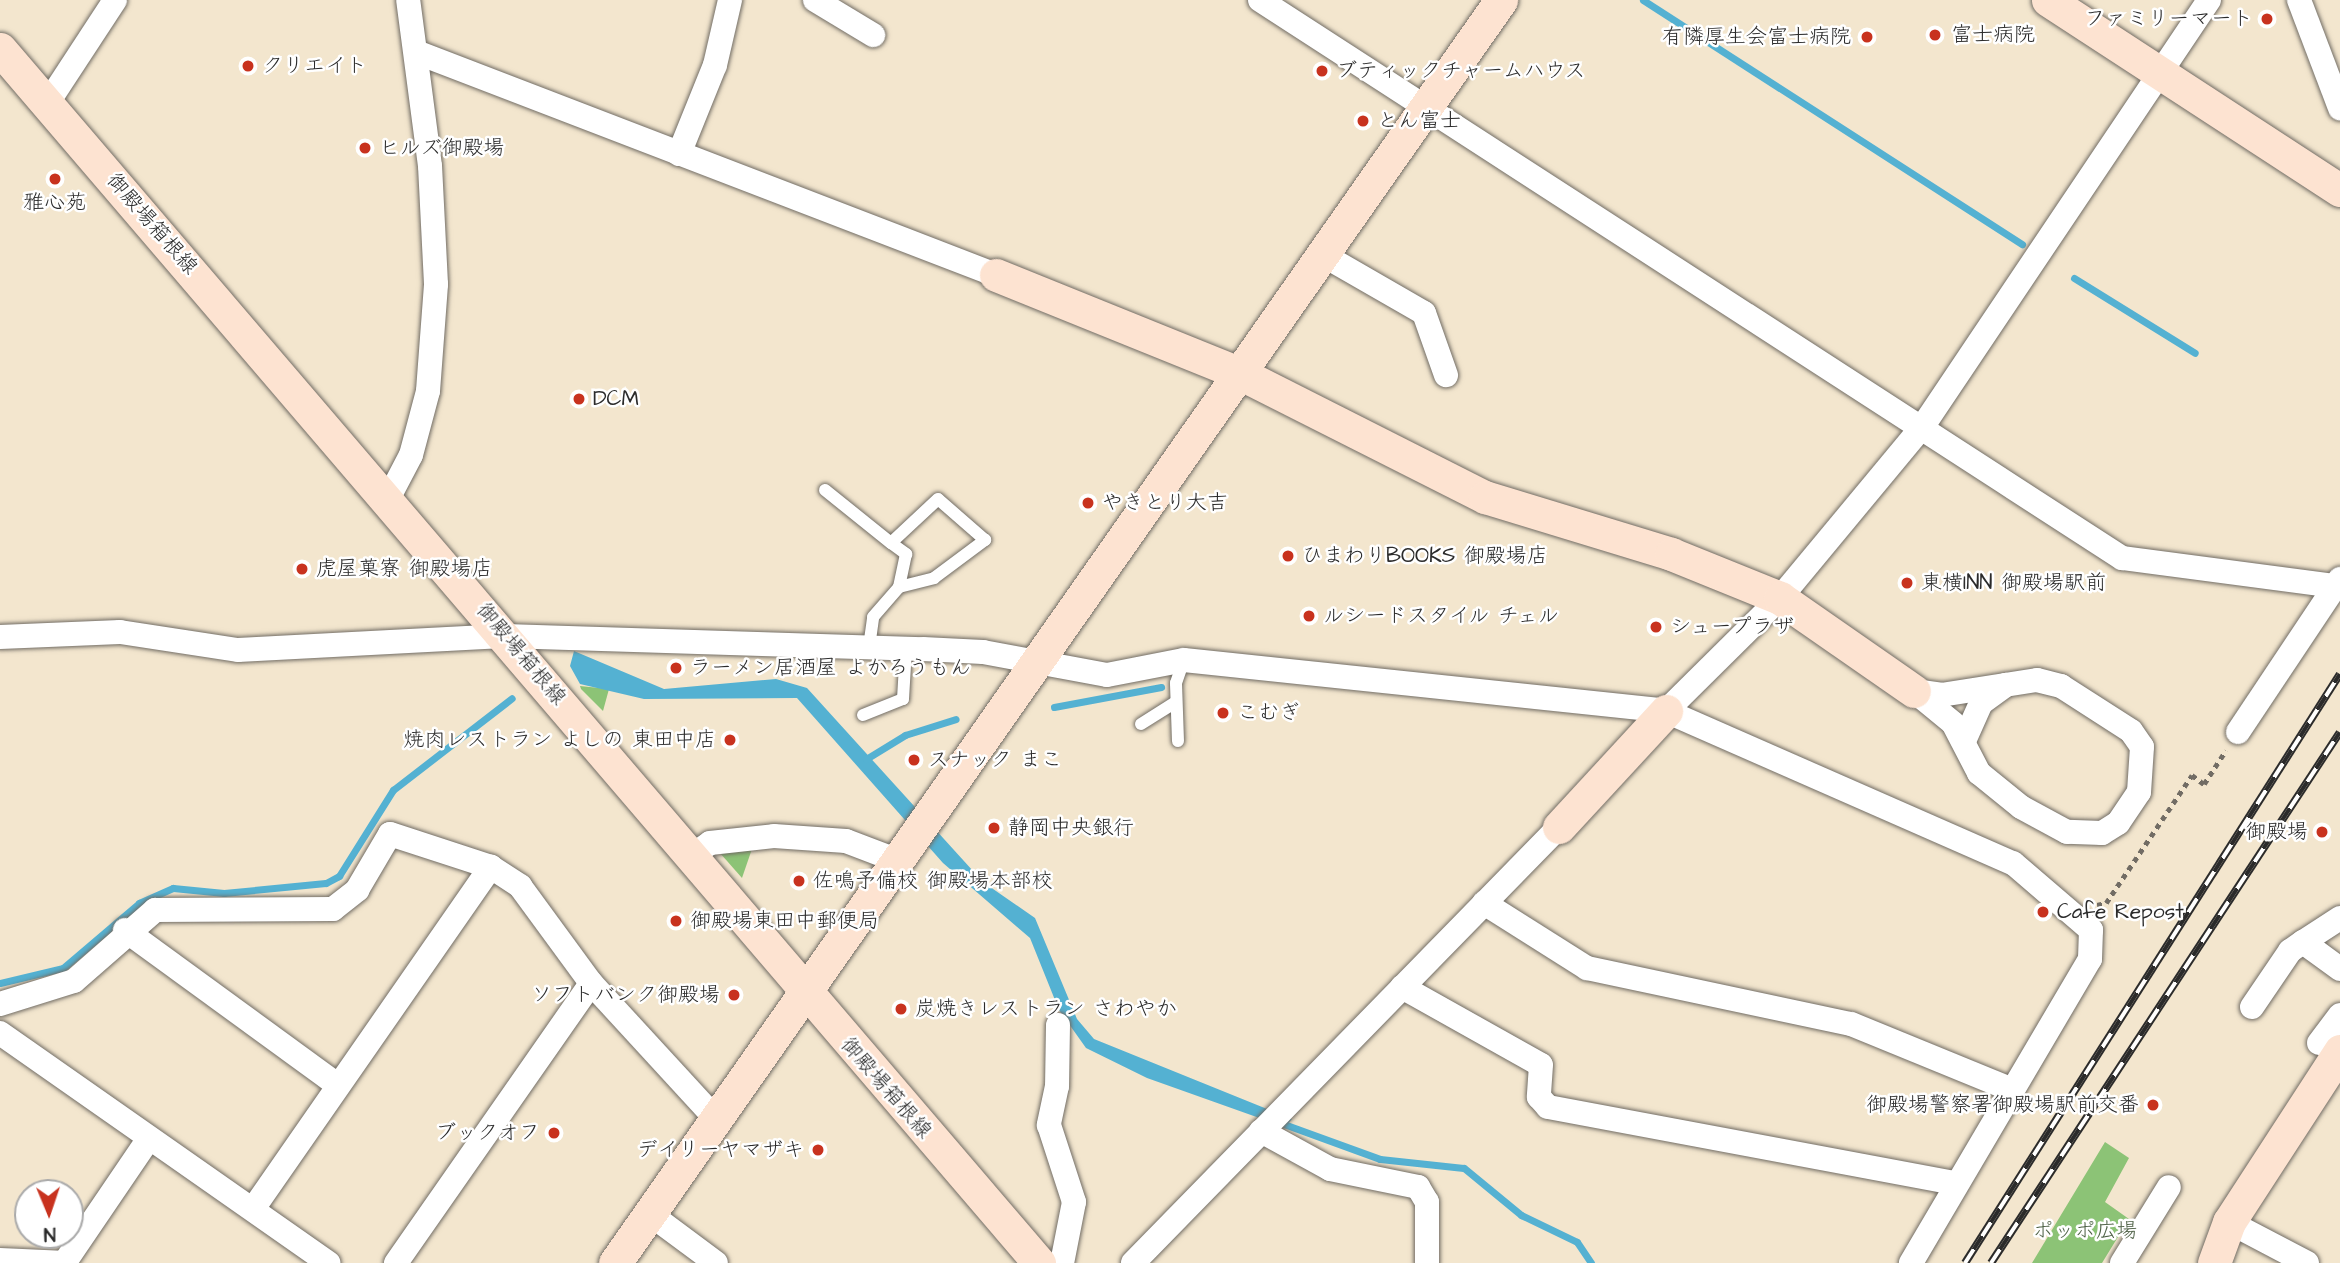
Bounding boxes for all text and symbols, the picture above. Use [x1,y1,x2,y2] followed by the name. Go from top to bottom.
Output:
[2085,6,2253,32] place label: ファミリーマート
[2259,11,2275,27] marker: ファミリーマート
[1951,22,2035,48] place label: 富士病院
[1662,24,1851,50] place label: 有隣厚生会富士病院
[1925,25,1945,45] marker: 富士病院
[1857,27,1877,47] marker: 有隣厚生会富士病院
[262,53,367,79] place label: クリエイト
[240,58,256,74] marker: クリエイト
[1336,58,1588,84] place label: ブティックチャームハウス
[1314,63,1330,79] marker: ブティックチャームハウス
[1377,108,1461,134] place label: とん富士
[1355,113,1371,129] marker: とん富士
[379,135,505,161] place label: ヒルズ御殿場
[357,140,373,156] marker: ヒルズ御殿場
[101,168,203,280] street label: 御殿場箱根線
[47,171,63,187] marker: 雅心苑
[24,190,86,216] place label: 雅心苑
[593,386,639,412] place label: DCM
[571,391,587,407] marker: DCM
[1102,490,1228,516] place label: やきとり大吉
[1080,495,1096,511] marker: やきとり大吉
[1302,543,1548,569] place label: ひまわりBOOKS 御殿場店
[1280,548,1296,564] marker: ひまわりBOOKS 御殿場店
[316,556,492,582] place label: 虎屋菓寮 御殿場店
[294,561,310,577] marker: 虎屋菓寮 御殿場店
[1921,570,2106,596] place label: 東横INN 御殿場駅前
[1899,575,1915,591] marker: 東横INN 御殿場駅前
[471,598,571,710] street label: 御殿場箱根線
[1323,603,1562,629] place label: ルシードスタイル チェル
[1301,608,1317,624] marker: ルシードスタイル チェル
[1670,614,1796,640] place label: シュープラザ
[1648,619,1664,635] marker: シュープラザ
[690,655,971,681] place label: ラーメン居酒屋 よかろうもん
[668,660,684,676] marker: ラーメン居酒屋 よかろうもん
[1237,700,1300,726] place label: こむぎ
[1215,705,1231,721] marker: こむぎ
[405,727,716,753] place label: 焼肉レストラン よしの 東田中店
[722,732,738,748] marker: 焼肉レストラン よしの 東田中店
[928,747,1062,773] place label: スナック まこ
[906,752,922,768] marker: スナック まこ
[1008,815,1134,841] place label: 静岡中央銀行
[2245,819,2308,845] place label: 御殿場
[986,820,1002,836] marker: 静岡中央銀行
[2314,824,2330,840] marker: 御殿場
[813,868,1052,894] place label: 佐鳴予備校 御殿場本部校
[791,873,807,889] marker: 佐鳴予備校 御殿場本部校
[2057,899,2184,925] place label: Cafe Repost
[2035,904,2051,920] marker: Cafe Repost
[690,908,879,934] place label: 御殿場東田中郵便局
[668,913,684,929] marker: 御殿場東田中郵便局
[531,982,720,1008] place label: ソフトバンク御殿場
[726,987,742,1003] marker: ソフトバンク御殿場
[915,996,1175,1022] place label: 炭焼きレストラン さわやか
[893,1001,909,1017] marker: 炭焼きレストラン さわやか
[835,1032,937,1144] street label: 御殿場箱根線
[1866,1092,2139,1118] place label: 御殿場警察署御殿場駅前交番
[2145,1097,2161,1113] marker: 御殿場警察署御殿場駅前交番
[435,1120,540,1146] place label: ブックオフ
[546,1125,562,1141] marker: ブックオフ
[636,1137,804,1163] place label: デイリーヤマザキ
[810,1142,826,1158] marker: デイリーヤマザキ
[14,1179,84,1249] north arrow
[2033,1218,2137,1244] park label: ポッポ広場
[43,1220,56,1247] text: N

